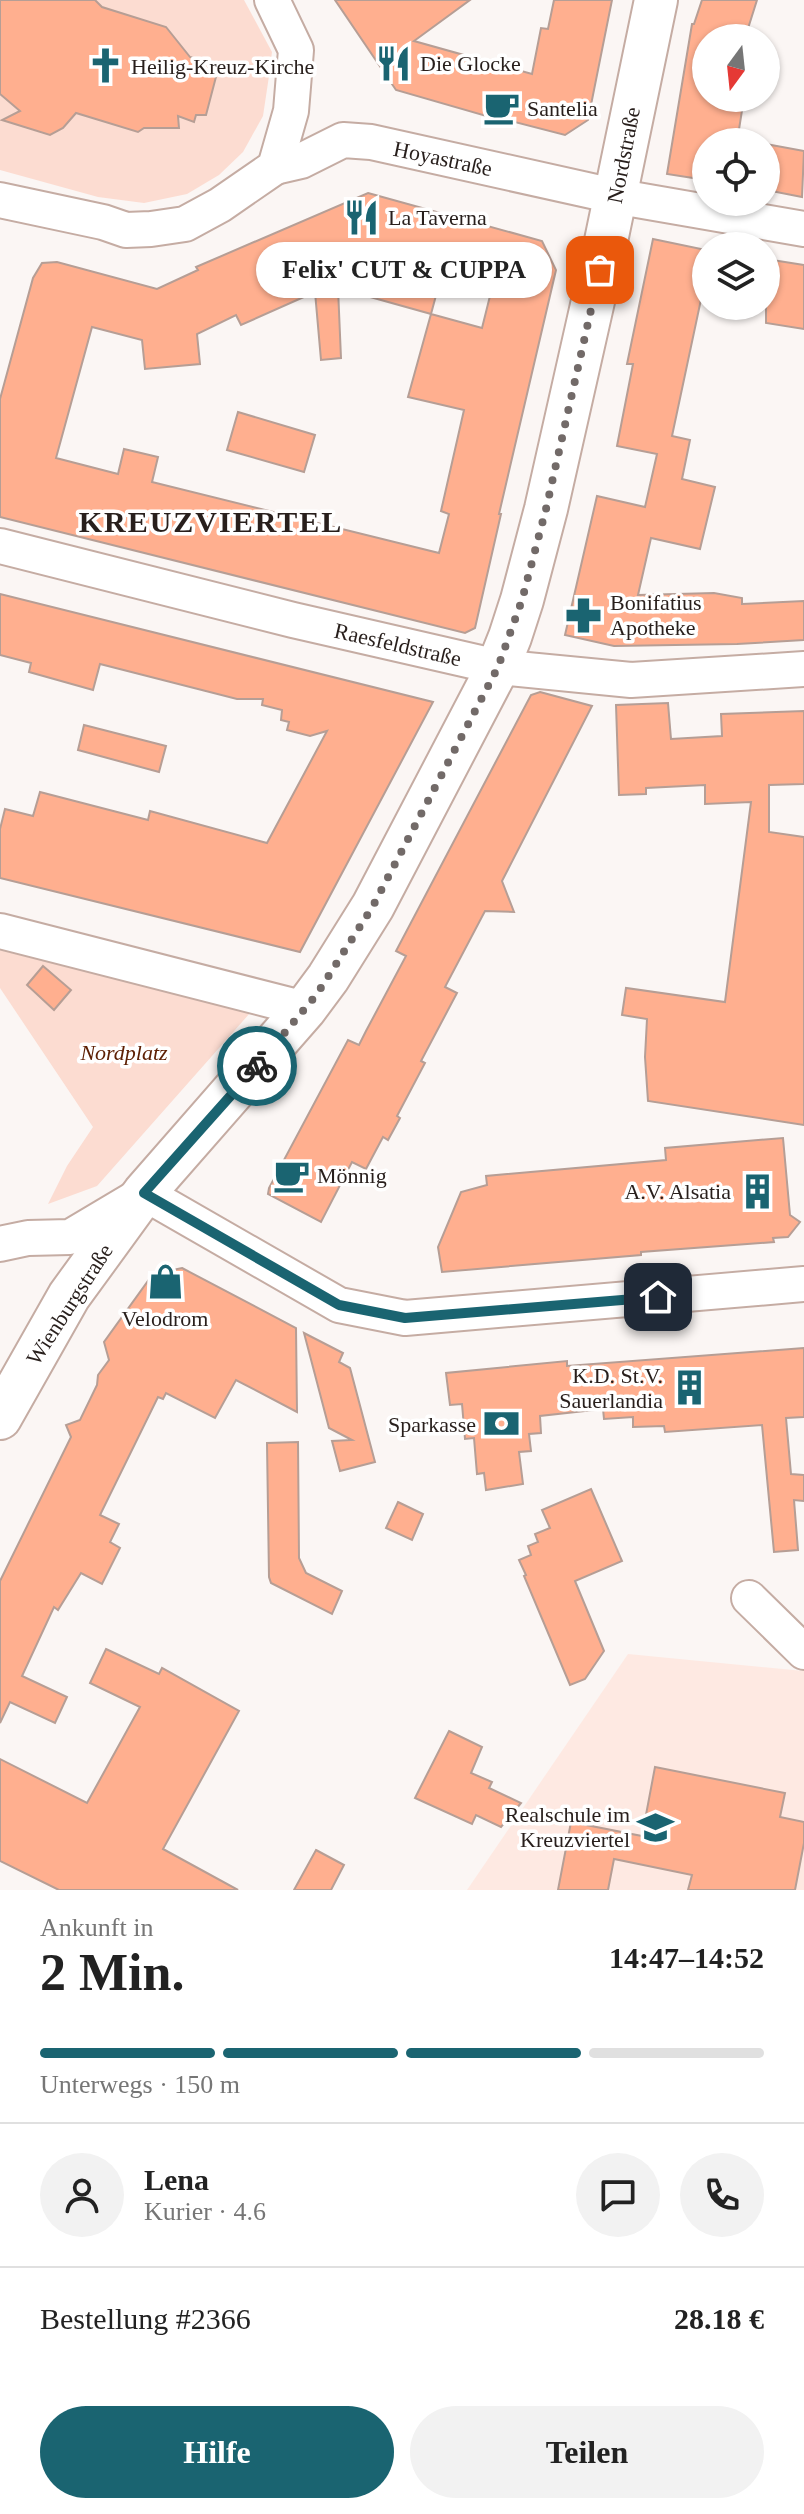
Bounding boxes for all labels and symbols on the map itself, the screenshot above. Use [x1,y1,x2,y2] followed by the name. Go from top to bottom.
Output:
[692,24,780,112] north arrow
[375,44,413,82] restaurant icon: Die Glocke
[86,47,124,85] church icon: Heilig-Kreuz-Kirche
[420,51,521,76] place label: Die Glocke
[131,54,314,79] place label: Heilig-Kreuz-Kirche
[482,89,520,127] cafe icon: Santelia
[527,96,598,121] place label: Santelia
[602,105,645,205] street label: Nordstraße
[391,136,494,181] street label: Hoyastraße
[343,198,381,236] restaurant icon: La Taverna
[388,205,487,230] place label: La Taverna
[566,236,634,304] pin
[256,242,552,298] callout: Felix' CUT & CUPPA
[79,505,343,538] district label: KREUZVIERTEL
[610,590,702,640] place label: Bonifatius Apotheke
[565,596,603,634] pharmacy icon: Bonifatius Apotheke
[332,618,464,671] street label: Raesfeldstraße
[217,1026,297,1106] courier
[79,1040,168,1065] park label: Nordplatz
[272,1156,310,1194] cafe icon: Mönnig
[317,1163,387,1188] place label: Mönnig
[738,1172,776,1210] building icon: A.V. Alsatia
[624,1179,731,1204] place label: A.V. Alsatia
[21,1239,118,1369] street label: Wienburgstraße
[146,1263,184,1301] shop icon: Velodrom
[624,1263,692,1331] pin
[122,1306,208,1331] place label: Velodrom
[559,1363,663,1413] place label: K.D. St.V. Sauerlandia
[670,1369,708,1407] building icon: K.D. St.V. Sauerlandia
[483,1405,521,1443] bank icon: Sparkasse
[388,1412,476,1437] place label: Sparkasse
[505,1802,630,1852] place label: Realschule im Kreuzviertel
[637,1808,675,1846] school or university icon: Realschule im Kreuzviertel

